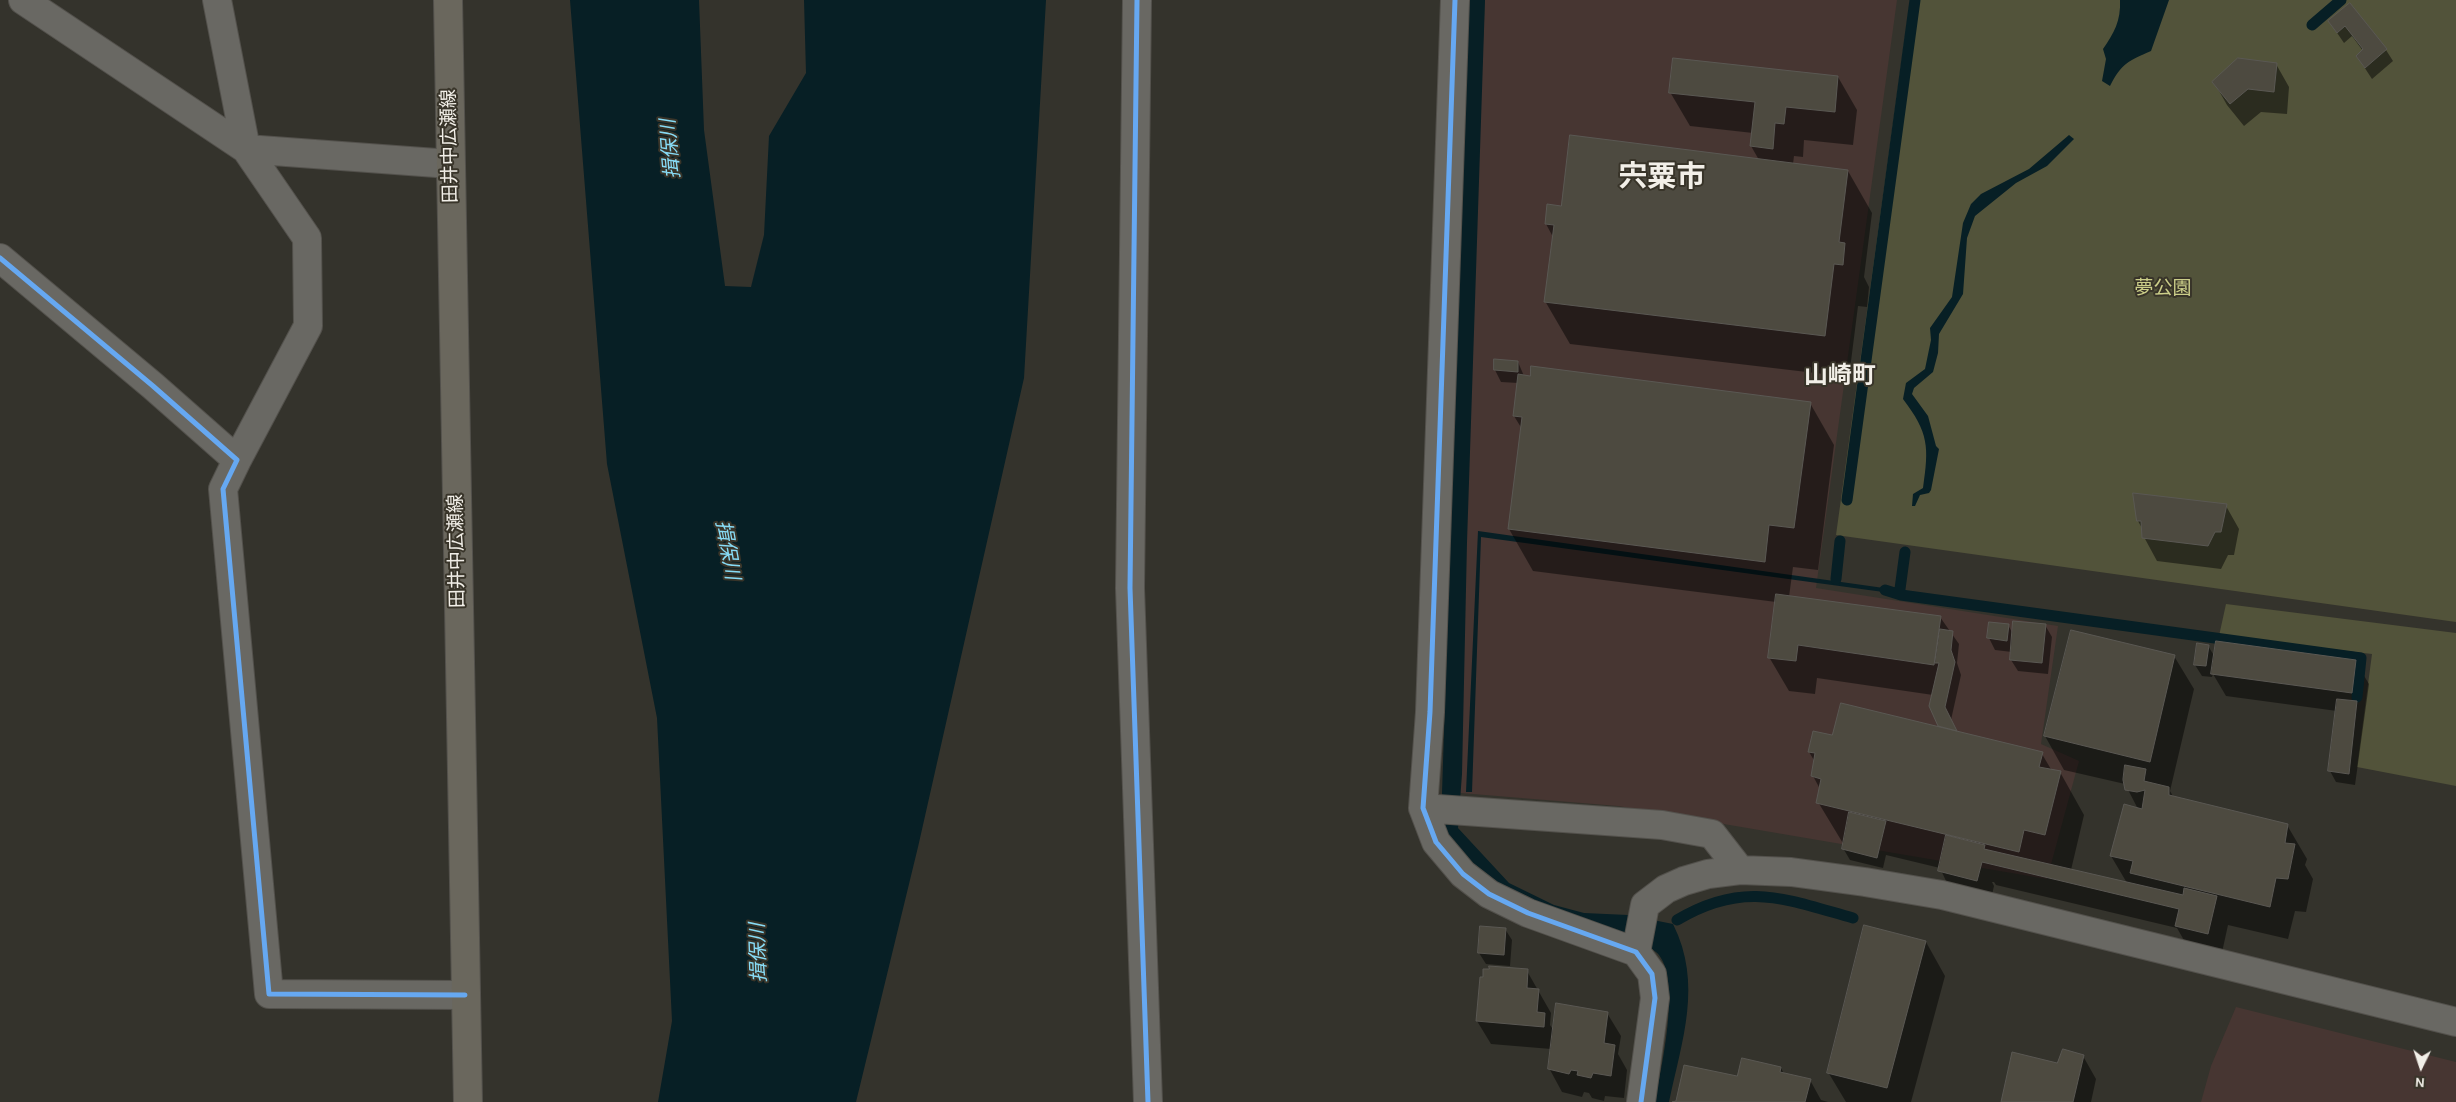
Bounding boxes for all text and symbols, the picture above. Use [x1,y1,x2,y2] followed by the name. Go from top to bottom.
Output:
[438,89,462,203] street label: 田井中広瀬線
[656,118,686,180] water label: 揖保川
[1619,161,1705,195] district label: 宍粟市
[2135,278,2191,300] park label: 夢公園
[1804,362,1876,390] district label: 山崎町
[445,494,469,608] street label: 田井中広瀬線
[710,518,744,582] water label: 揖保川
[746,923,772,983] water label: 揖保川
[2396,1042,2446,1092] north arrow
[2414,1074,2426,1091] text: N

